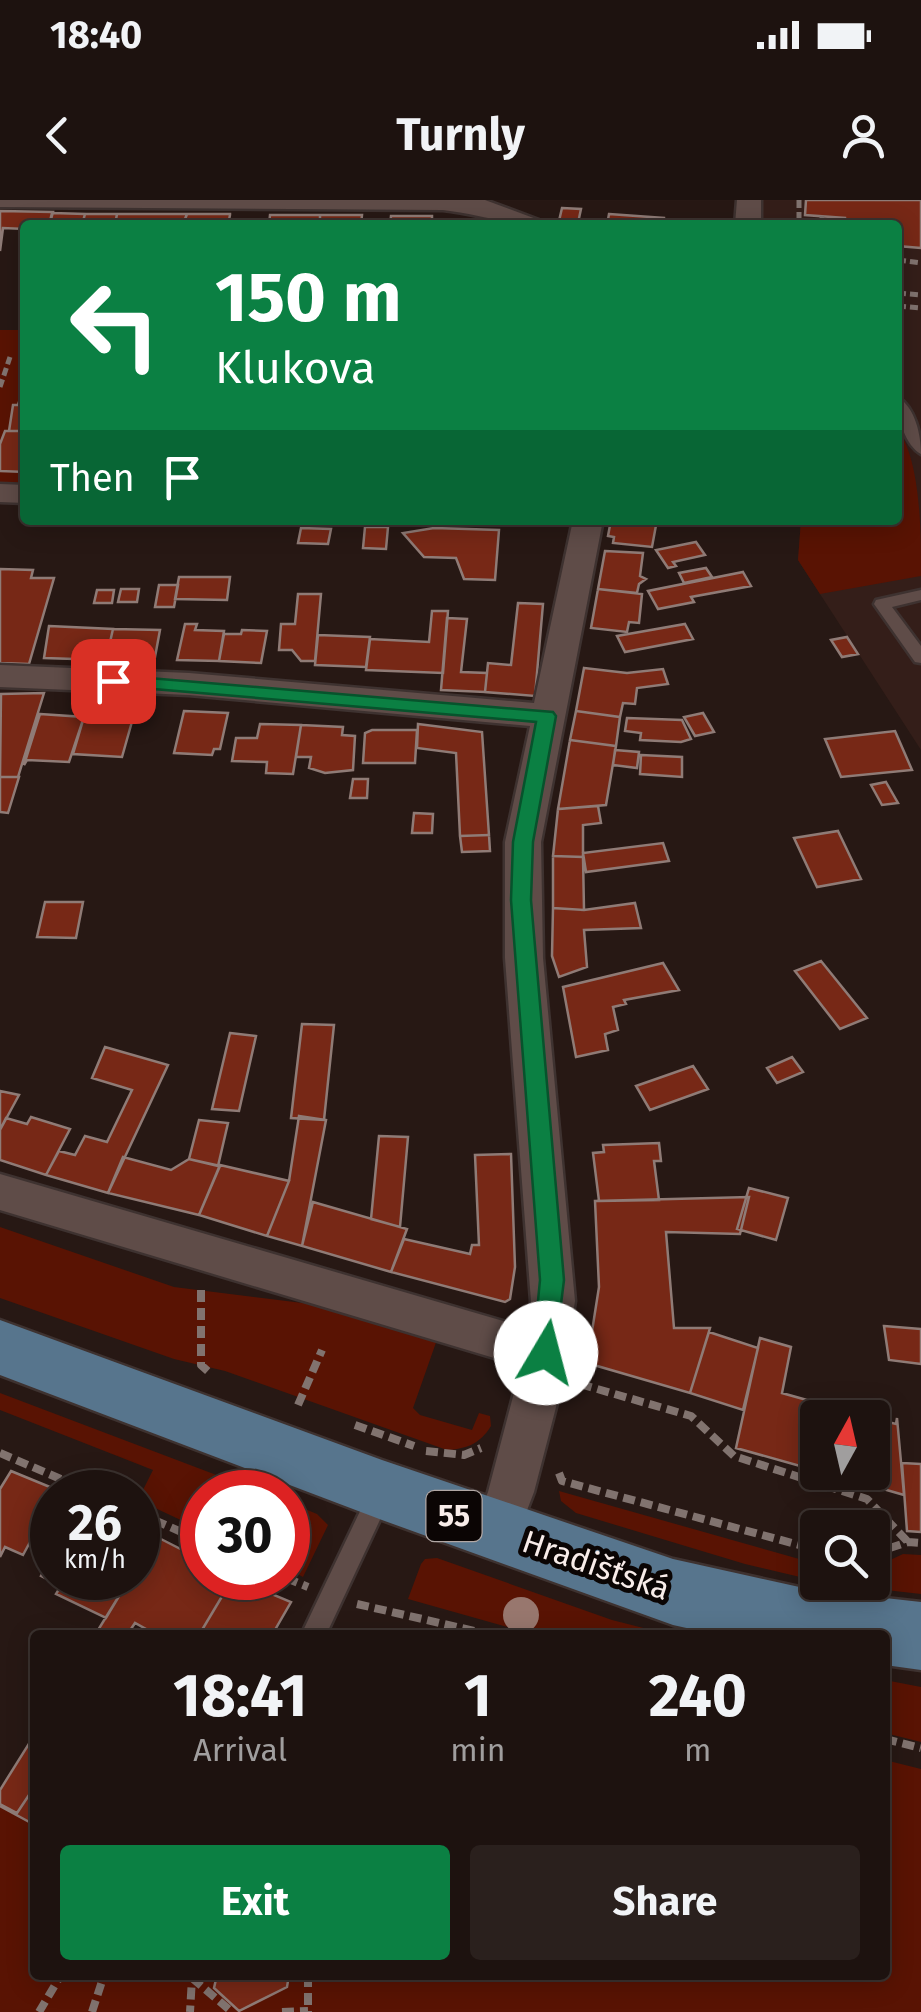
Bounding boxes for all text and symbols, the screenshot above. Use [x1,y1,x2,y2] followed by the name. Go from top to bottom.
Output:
[50,12,142,58] text: 18:40
[30,108,85,163] icon: back
[396,108,525,162] text: Turnly
[836,108,891,163] icon: person
[215,256,402,340] text: 150 m
[50,260,180,390] icon: left
[215,341,376,395] text: Klukova
[155,450,210,505] icon: arrive
[50,455,135,501] text: Then
[71,639,156,724] pin
[86,654,141,709] icon: arrive
[494,1301,598,1405] position arrow
[800,1400,890,1490] north arrow
[800,1400,890,1600] map controls
[180,1470,310,1600] speed limit sign: 30
[426,1491,482,1541] road number: 55
[68,1493,122,1553] text: 26
[800,1510,890,1600] button: search
[517,1522,675,1608] street label: Hradišťská
[64,1545,126,1575] text: km/h
[173,1660,307,1732] text: 18:41
[464,1660,492,1732] text: 1
[649,1660,747,1732] text: 240
[193,1731,287,1769] text: Arrival
[450,1731,506,1769] text: min
[684,1731,711,1769] text: m
[60,1845,450,1960] button: Exit
[470,1845,860,1960] button: Share

